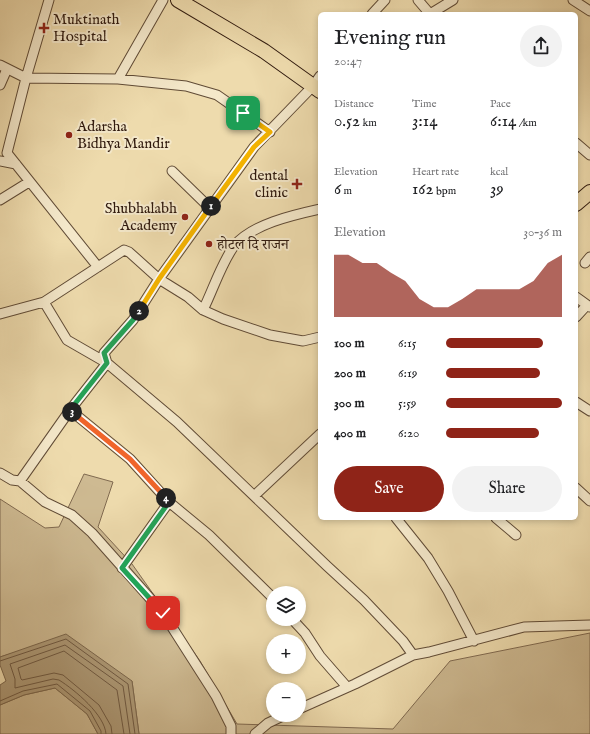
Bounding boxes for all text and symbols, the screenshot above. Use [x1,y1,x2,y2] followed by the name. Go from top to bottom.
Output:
[53,10,120,46] place label: Muktinath Hospital
[38,22,50,34] marker: Muktinath Hospital
[334,24,446,52] text: Evening run
[520,25,562,67] button: share
[334,53,362,70] text: 20:47
[226,96,260,130] pin
[334,97,374,111] text: Distance
[412,97,436,111] text: Time
[490,97,511,111] text: Pace
[232,102,254,124] icon: arrive
[334,111,360,132] text: 0.52
[412,111,438,132] text: 3:14
[490,111,516,132] text: 6:14
[360,116,377,130] text: km
[516,116,537,130] text: /km
[76,117,170,153] place label: Adarsha Bidhya Mandir
[64,130,74,140] marker: Adarsha Bidhya Mandir
[334,165,378,179] text: Elevation
[412,165,459,179] text: Heart rate
[490,165,508,179] text: kcal
[249,166,289,202] place label: dental clinic
[291,178,303,190] marker: dental clinic
[334,179,341,200] text: 6
[412,179,433,200] text: 162
[490,179,504,200] text: 39
[341,184,352,198] text: m
[433,184,456,198] text: bpm
[201,196,221,216] pin: 1
[105,199,178,235] place label: Shubhalabh Academy
[209,199,213,213] text: 1
[180,212,190,222] marker: Shubhalabh Academy
[334,224,386,241] text: Elevation
[523,224,562,241] text: 30–36 m
[216,235,290,254] place label: होटल दि राजन
[204,239,214,249] marker: होटल दि राजन
[129,301,149,321] pin: 2
[136,304,142,318] text: 2
[334,335,364,352] text: 100 m
[398,335,416,352] text: 6:15
[334,365,366,382] text: 200 m
[398,365,417,382] text: 6:19
[334,395,365,412] text: 300 m
[398,395,417,412] text: 5:59
[62,402,82,422] pin: 3
[70,405,74,419] text: 3
[334,425,366,442] text: 400 m
[398,425,419,442] text: 6:20
[334,466,444,512] button: Save
[452,466,562,512] button: Share
[156,488,176,508] pin: 4
[163,491,169,505] text: 4
[266,586,306,722] map controls
[266,586,306,626] button: layers
[146,596,180,630] pin
[152,602,174,624] icon: check
[266,634,306,674] button: +
[266,682,306,722] button: −

